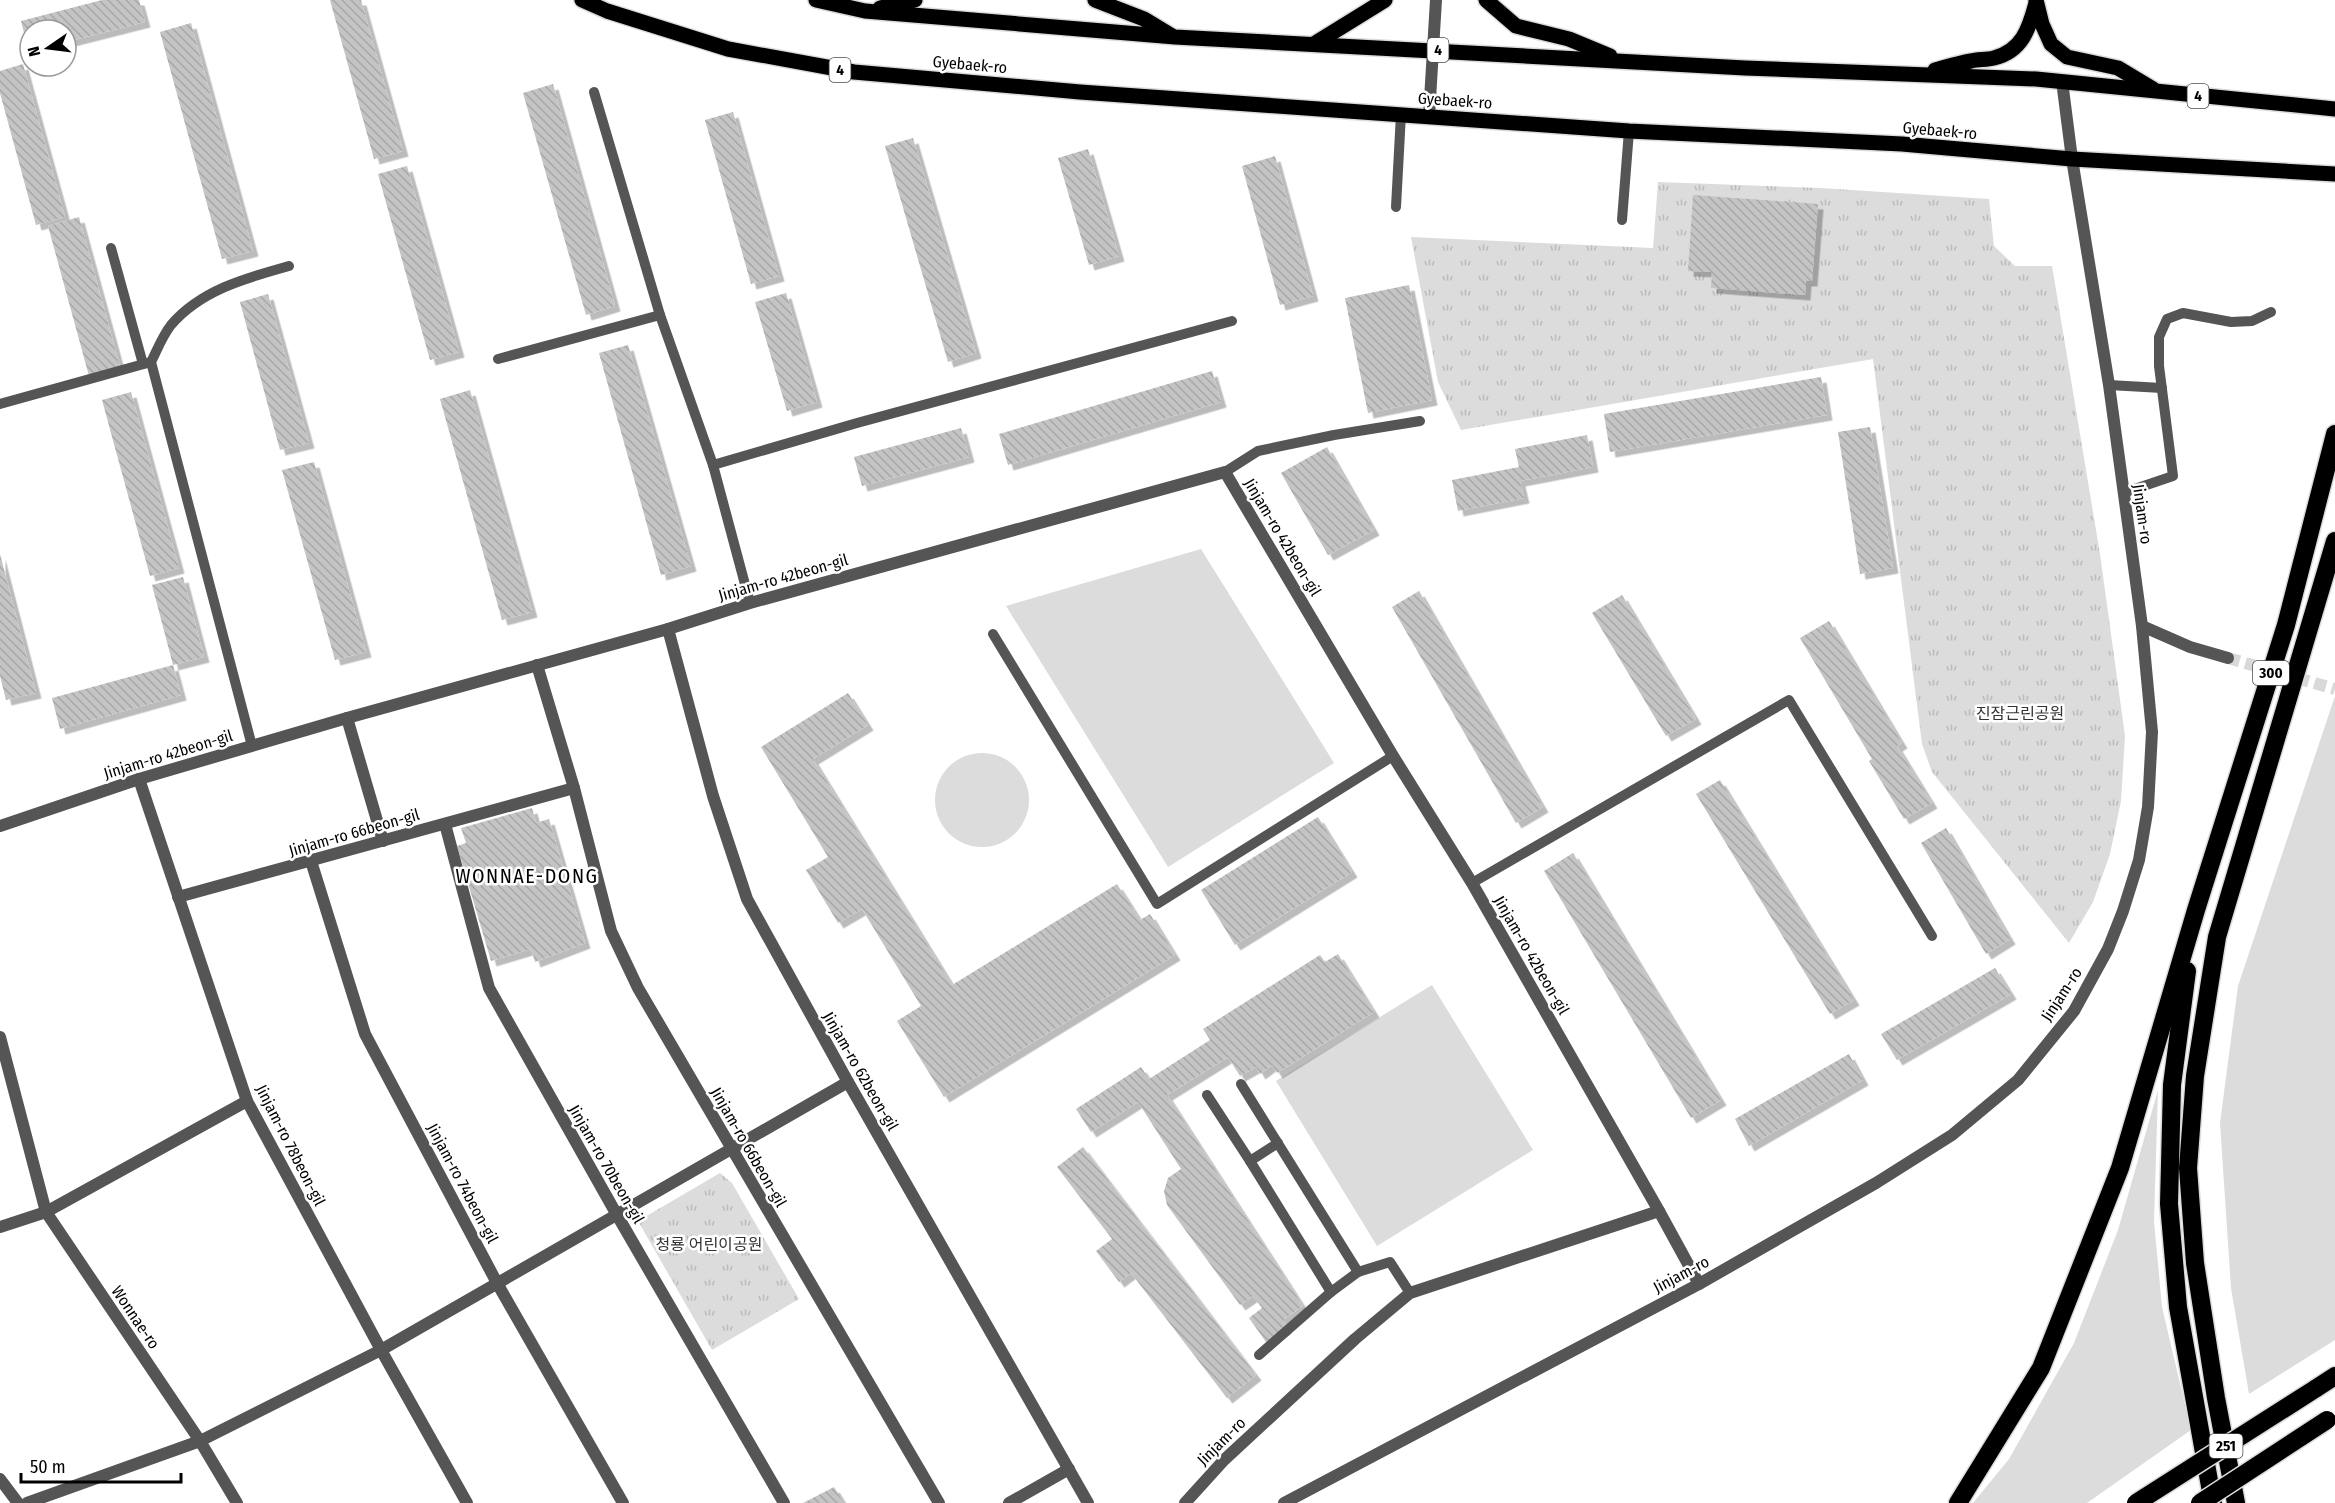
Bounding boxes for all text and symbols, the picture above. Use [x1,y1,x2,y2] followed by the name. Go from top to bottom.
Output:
[18,18,78,78] north arrow
[1428,38,1448,62] road number: 4
[24,45,44,58] text: N
[932,52,1008,77] street label: Gyebaek-ro
[830,58,850,82] road number: 4
[2188,84,2208,108] road number: 4
[1417,88,1493,113] street label: Gyebaek-ro
[1902,118,1978,143] street label: Gyebaek-ro
[1240,475,1325,599] street label: Jinjam-ro 42beon-gil
[2129,483,2156,545] street label: Jinjam-ro
[716,550,850,605] street label: Jinjam-ro 42beon-gil
[2253,661,2289,685] road number: 300
[1976,704,2064,723] park label: 진잠근린공원
[101,726,235,783] street label: Jinjam-ro 42beon-gil
[287,805,422,860] street label: Jinjam-ro 66beon-gil
[456,864,598,888] district label: WONNAE-DONG
[1490,893,1573,1018] street label: Jinjam-ro 42beon-gil
[2037,964,2086,1025] street label: Jinjam-ro
[819,1008,902,1134] street label: Jinjam-ro 62beon-gil
[252,1082,329,1209] street label: Jinjam-ro 78beon-gil
[707,1084,791,1210] street label: Jinjam-ro 66beon-gil
[565,1102,648,1227] street label: Jinjam-ro 70beon-gil
[423,1120,502,1246] street label: Jinjam-ro 74beon-gil
[656,1235,762,1254] park label: 청룡 어린이공원
[1650,1252,1712,1297] street label: Jinjam-ro
[107,1282,164,1353] street label: Wonnae-ro
[1193,1413,1249,1469] street label: Jinjam-ro
[2210,1434,2242,1458] road number: 251
[21,1446,182,1484] scale bar
[30,1456,66,1478] text: 50 m

